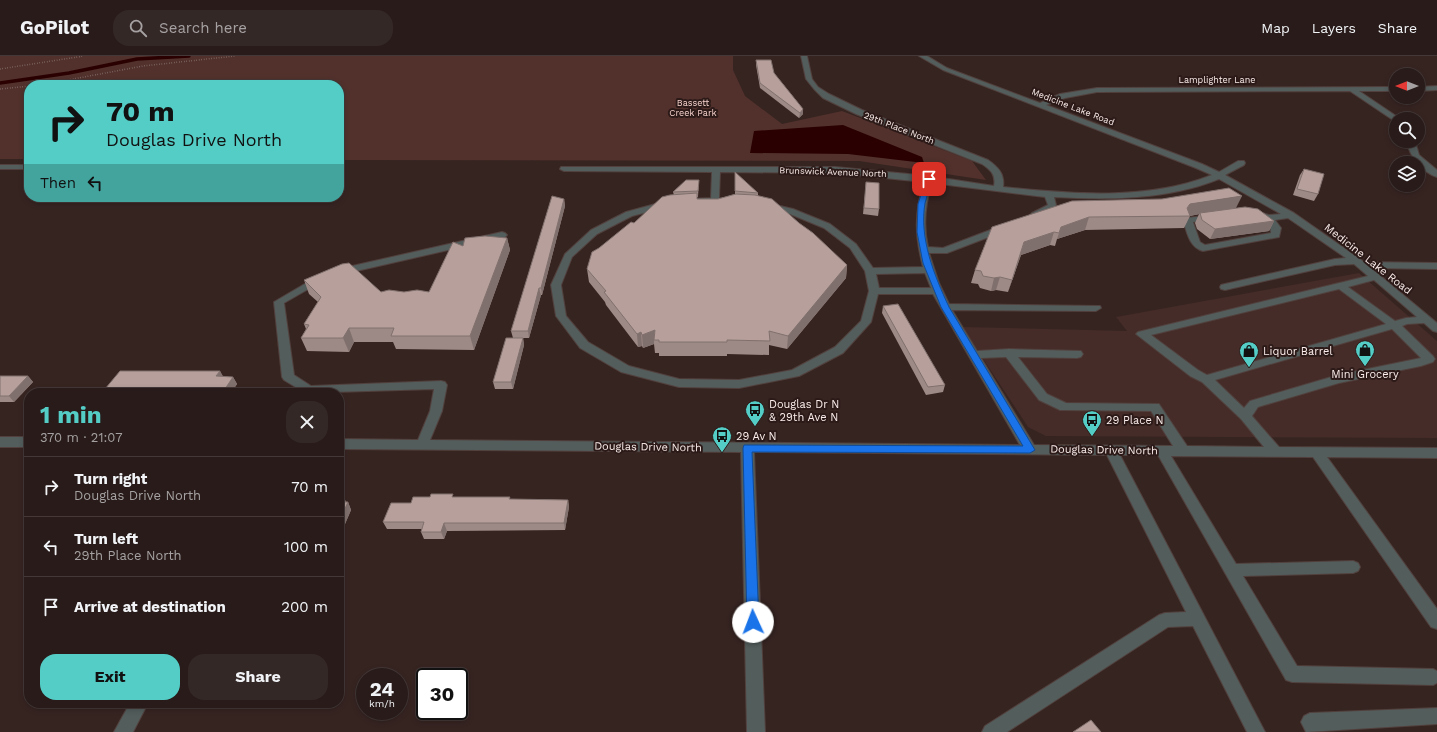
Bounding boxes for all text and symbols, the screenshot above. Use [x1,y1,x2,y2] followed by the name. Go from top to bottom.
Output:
[113,10,393,46] search box
[20,16,89,39] text: GoPilot
[127,17,149,39] icon: search
[159,19,247,37] text: Search here
[1261,20,1290,36] text: Map
[1312,20,1356,36] text: Layers
[1378,20,1417,36] text: Share
[1389,68,1425,104] north arrow
[1389,68,1425,192] map controls
[1179,75,1255,85] street label: Lamplighter Lane
[1030,87,1116,127] street label: Medicine Lake Road
[106,95,175,128] text: 70 m
[40,96,92,148] icon: right
[669,98,717,118] park label: Bassett Creek Park
[862,110,936,146] street label: 29th Place North
[1389,112,1425,148] button: search
[106,129,282,150] text: Douglas Drive North
[1389,156,1425,192] button: layers
[912,162,946,196] pin
[779,165,887,179] street label: Brunswick Avenue North
[918,168,940,190] icon: arrive
[84,172,106,194] icon: left
[40,174,76,192] text: Then
[1322,221,1414,297] street label: Medicine Lake Road
[1354,339,1376,367] shop icon: Mini Grocery
[1238,340,1260,368] shop icon: Liquor Barrel
[1263,345,1333,358] place label: Liquor Barrel
[1331,368,1399,381] place label: Mini Grocery
[769,398,839,424] place label: Douglas Dr N & 29th Ave N
[744,399,766,427] bus stop icon: Douglas Dr N & 29th Ave N
[40,401,102,429] text: 1 min
[286,401,328,443] button: close
[1081,409,1103,437] bus stop icon: 29 Place N
[1106,414,1164,427] place label: 29 Place N
[711,425,733,453] bus stop icon: 29 Av N
[40,430,122,445] text: 370 m · 21:07
[736,430,777,443] place label: 29 Av N
[594,440,702,454] street label: Douglas Drive North
[1050,443,1158,457] street label: Douglas Drive North
[74,470,147,488] text: Turn right
[40,476,62,498] icon: right
[291,478,328,496] text: 70 m
[74,488,201,503] text: Douglas Drive North
[74,530,138,548] text: Turn left
[40,536,62,558] icon: left
[284,538,328,556] text: 100 m
[74,548,182,563] text: 29th Place North
[40,596,62,618] icon: arrive
[74,598,226,616] text: Arrive at destination
[281,598,328,616] text: 200 m
[732,601,774,643] position arrow
[40,654,180,700] button: Exit
[188,654,328,700] button: Share
[416,668,468,720] speed limit sign: 30
[370,677,394,701] text: 24
[369,698,395,709] text: km/h

